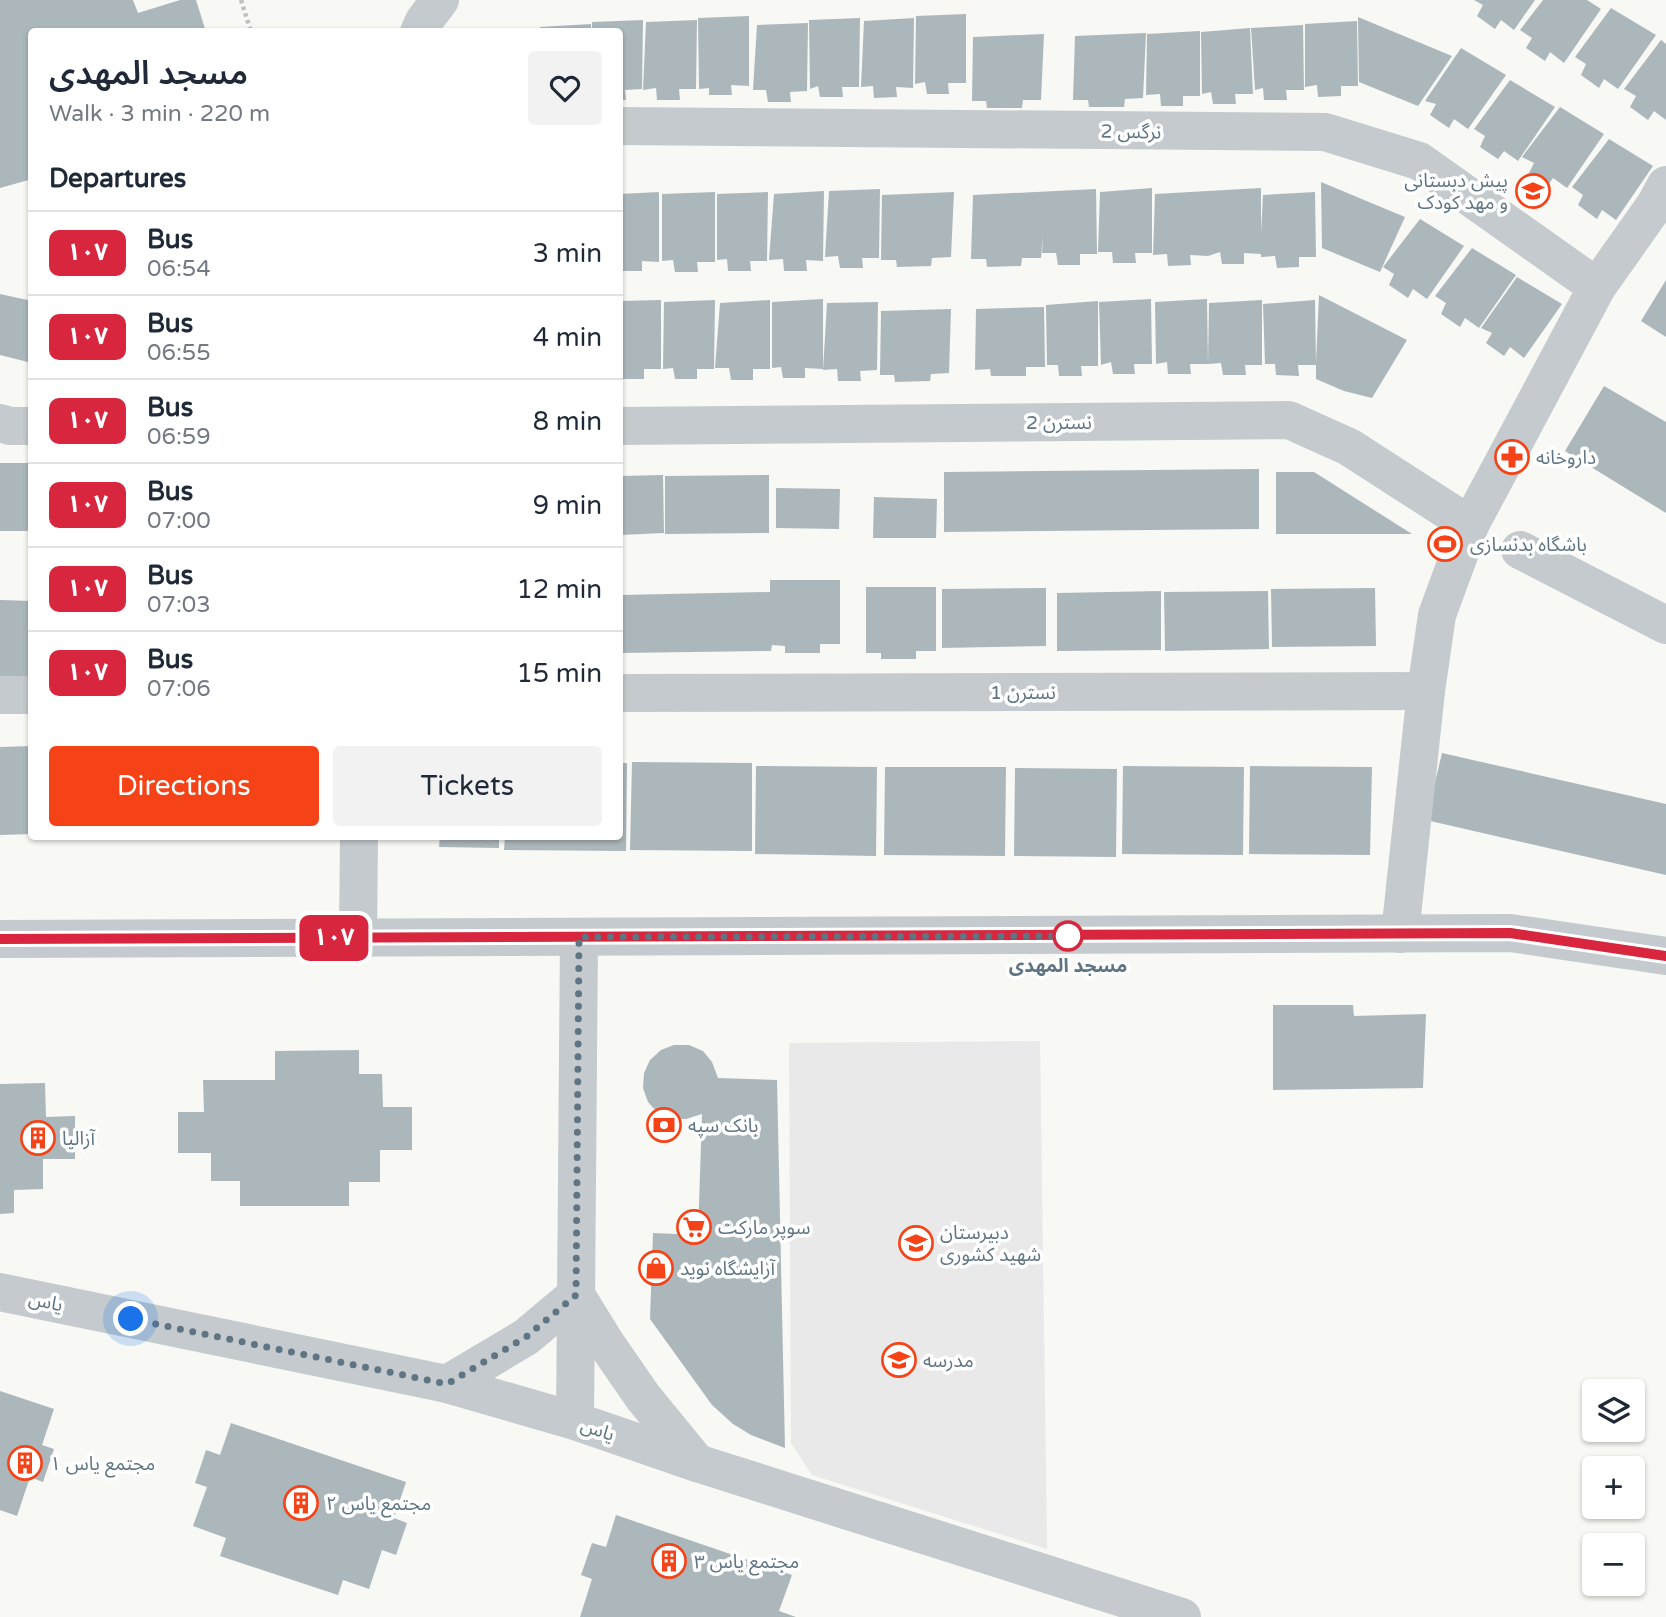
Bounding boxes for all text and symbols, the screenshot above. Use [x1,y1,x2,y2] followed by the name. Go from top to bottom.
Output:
[528,51,602,125] button: heart
[49,54,248,93] text: مسجد المهدی
[49,100,270,128] text: Walk · 3 min · 220 m
[1100,120,1162,144] street label: نرگس 2
[49,163,186,194] text: Departures
[1404,170,1508,214] place label: پیش دبستانی و مهد کودک
[1514,172,1552,210] school or university icon: پیش دبستانی و مهد کودک
[147,224,193,255] text: Bus
[67,238,108,267] text: ۱۰۷
[533,238,602,269] text: 3 min
[147,255,211,283] text: 06:54
[147,308,193,339] text: Bus
[67,322,108,351] text: ۱۰۷
[533,322,602,353] text: 4 min
[147,339,211,367] text: 06:55
[147,392,193,423] text: Bus
[67,406,108,435] text: ۱۰۷
[533,406,602,437] text: 8 min
[1026,412,1092,434] street label: نسترن 2
[147,423,211,451] text: 06:59
[1493,438,1531,476] pharmacy icon: داروخانه
[1536,447,1596,469] place label: داروخانه
[147,476,193,507] text: Bus
[67,490,108,519] text: ۱۰۷
[533,490,602,521] text: 9 min
[147,507,211,535] text: 07:00
[1426,525,1464,563] sports icon: باشگاه بدنسازی
[1470,534,1587,556] place label: باشگاه بدنسازی
[147,560,193,591] text: Bus
[67,574,108,603] text: ۱۰۷
[516,574,602,605] text: 12 min
[147,591,211,619] text: 07:03
[147,644,193,675] text: Bus
[67,658,108,687] text: ۱۰۷
[516,658,602,689] text: 15 min
[147,675,211,703] text: 07:06
[990,682,1056,704] street label: نسترن 1
[49,746,319,826] button: Directions
[333,746,602,826] button: Tickets
[294,915,374,961] line badge: ۱۰۷
[1053,921,1083,951] marker: مسجد المهدی
[313,923,355,952] text: ۱۰۷
[1009,955,1127,977] place label: مسجد المهدی
[645,1106,683,1144] bank icon: بانک سپه
[688,1115,758,1138] place label: بانک سپه
[19,1119,57,1157] building icon: آزالیا
[62,1128,96,1150] place label: آزالیا
[675,1208,713,1246] supermarket icon: سوپر مارکت
[718,1217,810,1240] place label: سوپر مارکت
[940,1222,1041,1266] place label: دبیرستان شهید کشوری
[897,1224,935,1262] school or university icon: دبیرستان شهید کشوری
[637,1249,675,1287] shop icon: آرایشگاه نوید
[680,1258,776,1280] place label: آرایشگاه نوید
[27,1288,65,1316] street label: یاس
[113,1301,148,1336] your location
[880,1341,918,1379] school or university icon: مدرسه
[923,1350,974,1372] place label: مدرسه
[1582,1379,1645,1596] map controls
[1582,1379,1645,1442] button: layers
[578,1414,617,1446] street label: یاس
[6,1444,44,1482] building icon: مجتمع یاس ۱
[50,1453,155,1478] place label: مجتمع یاس ۱
[1582,1456,1645,1519] button: +
[282,1484,320,1522] building icon: مجتمع یاس ۲
[326,1493,431,1518] place label: مجتمع یاس ۲
[1582,1533,1645,1596] button: −
[650,1542,688,1580] building icon: مجتمع یاس ۳
[694,1551,799,1576] place label: مجتمع یاس ۳

